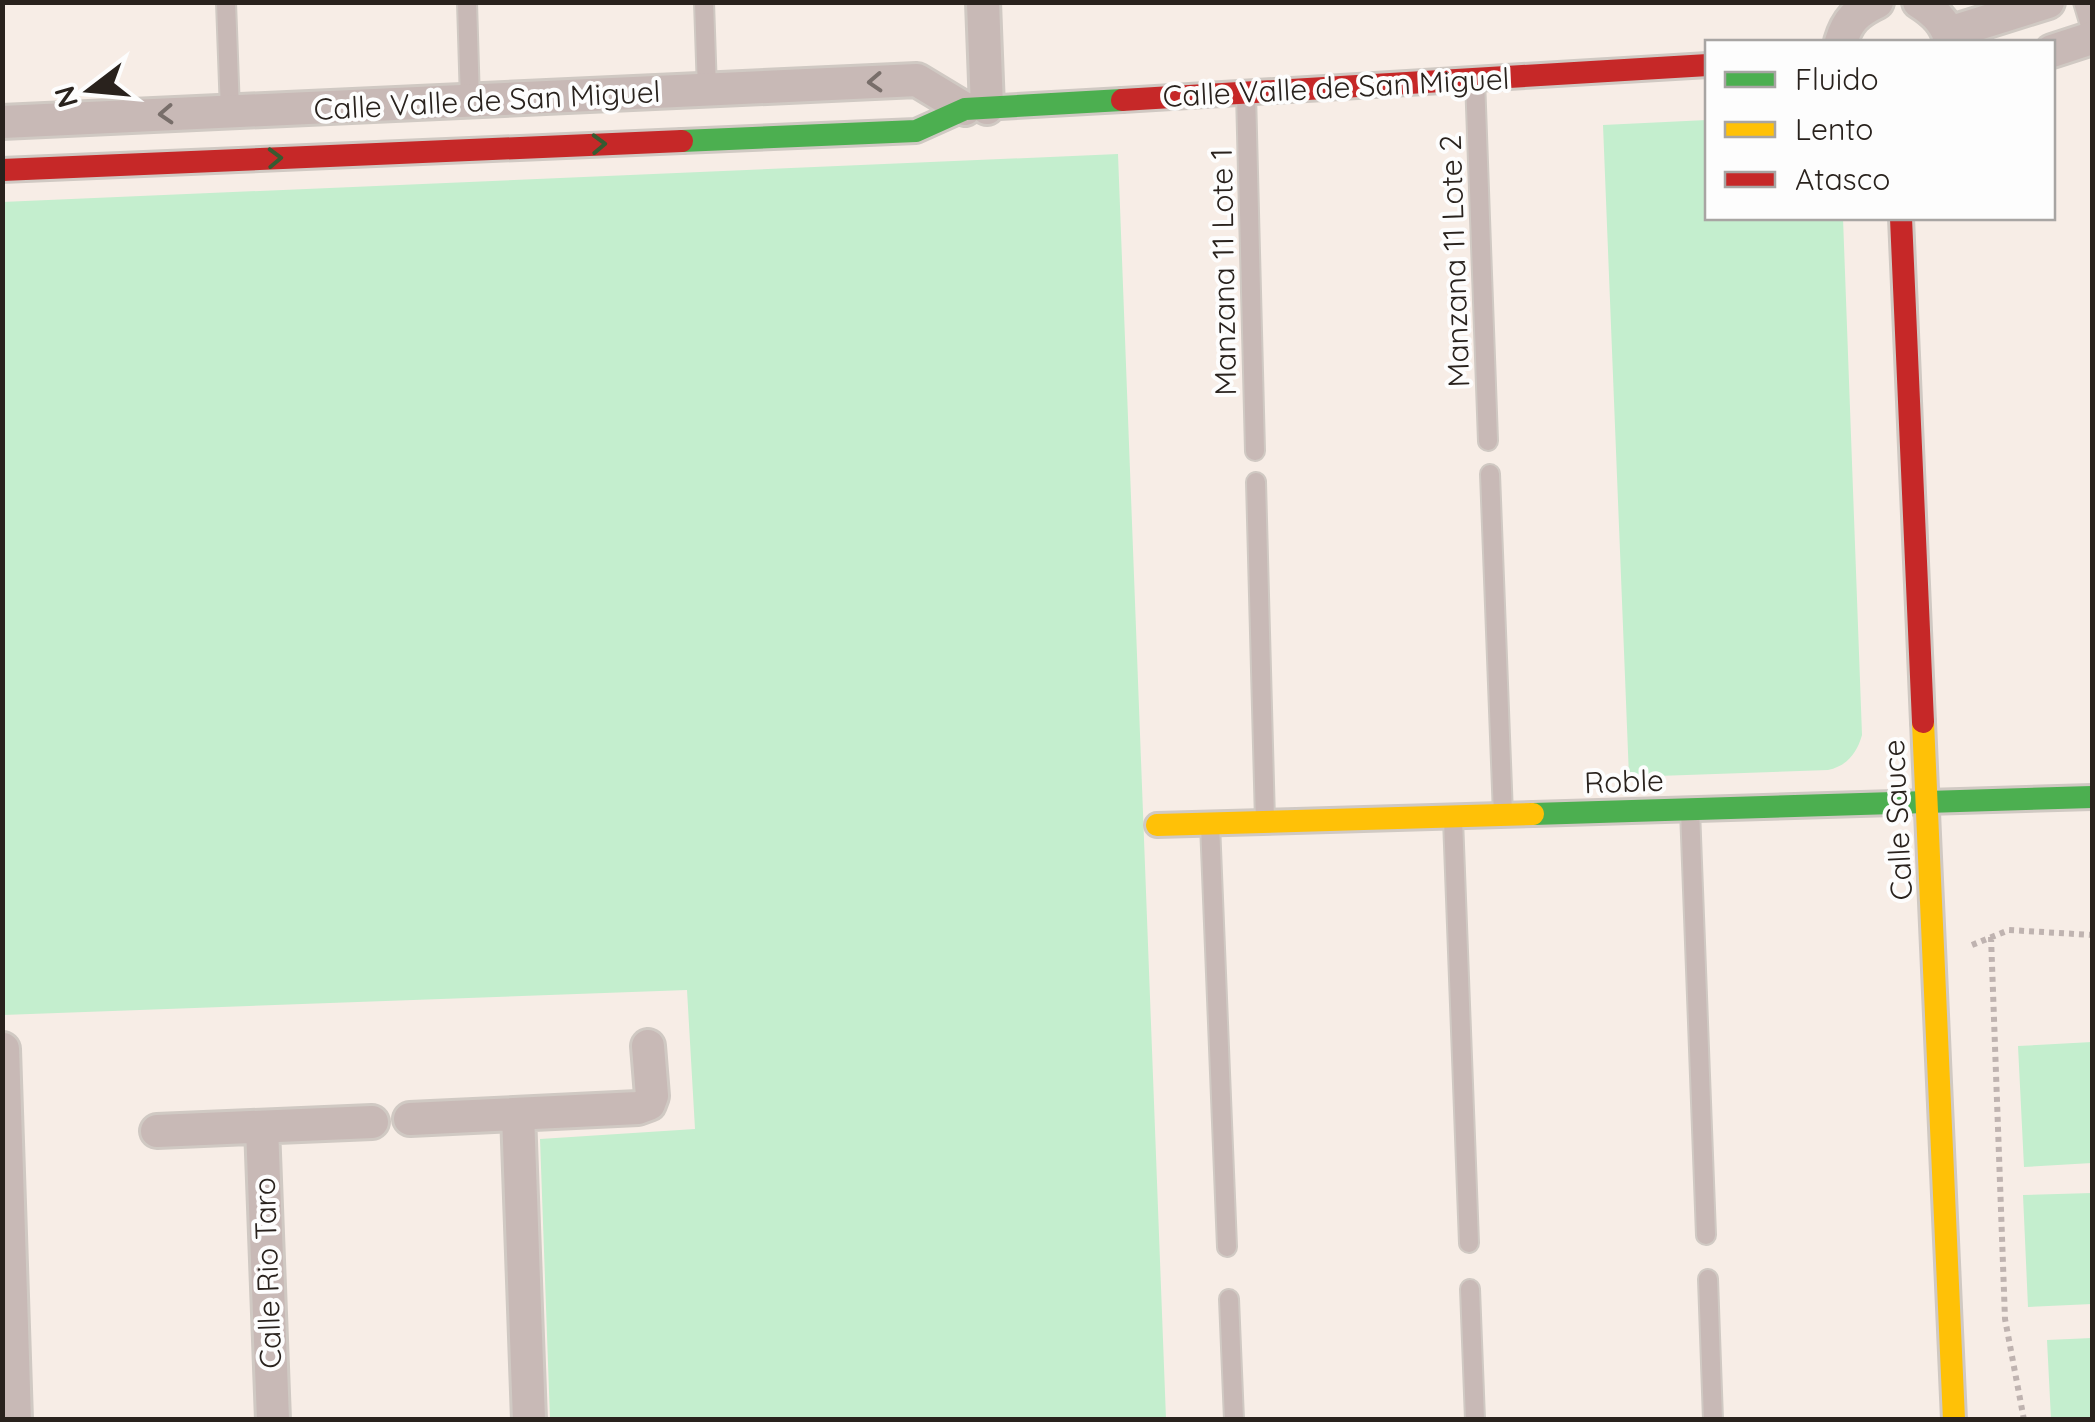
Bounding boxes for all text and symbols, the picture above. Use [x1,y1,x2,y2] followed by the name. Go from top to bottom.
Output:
[40,40,140,140] north arrow
[1705,40,2055,220] legend
[1162,59,1510,115] street label: Calle Valle de San Miguel
[1795,60,1879,98] text: Fluido
[867,71,883,92] one-way arrow
[313,72,661,128] street label: Calle Valle de San Miguel
[46,82,85,112] text: N
[157,104,173,125] one-way arrow
[1795,110,1873,148] text: Lento
[592,134,608,155] one-way arrow
[1431,134,1477,388] street label: Manzana 11 Lote 2
[267,148,283,169] one-way arrow
[1202,148,1244,396] street label: Manzana 11 Lote 1
[1795,160,1890,198] text: Atasco
[1874,739,1920,901] street label: Calle Sauce
[1583,761,1665,801] street label: Roble
[245,1177,289,1369] street label: Calle Rio Taro

